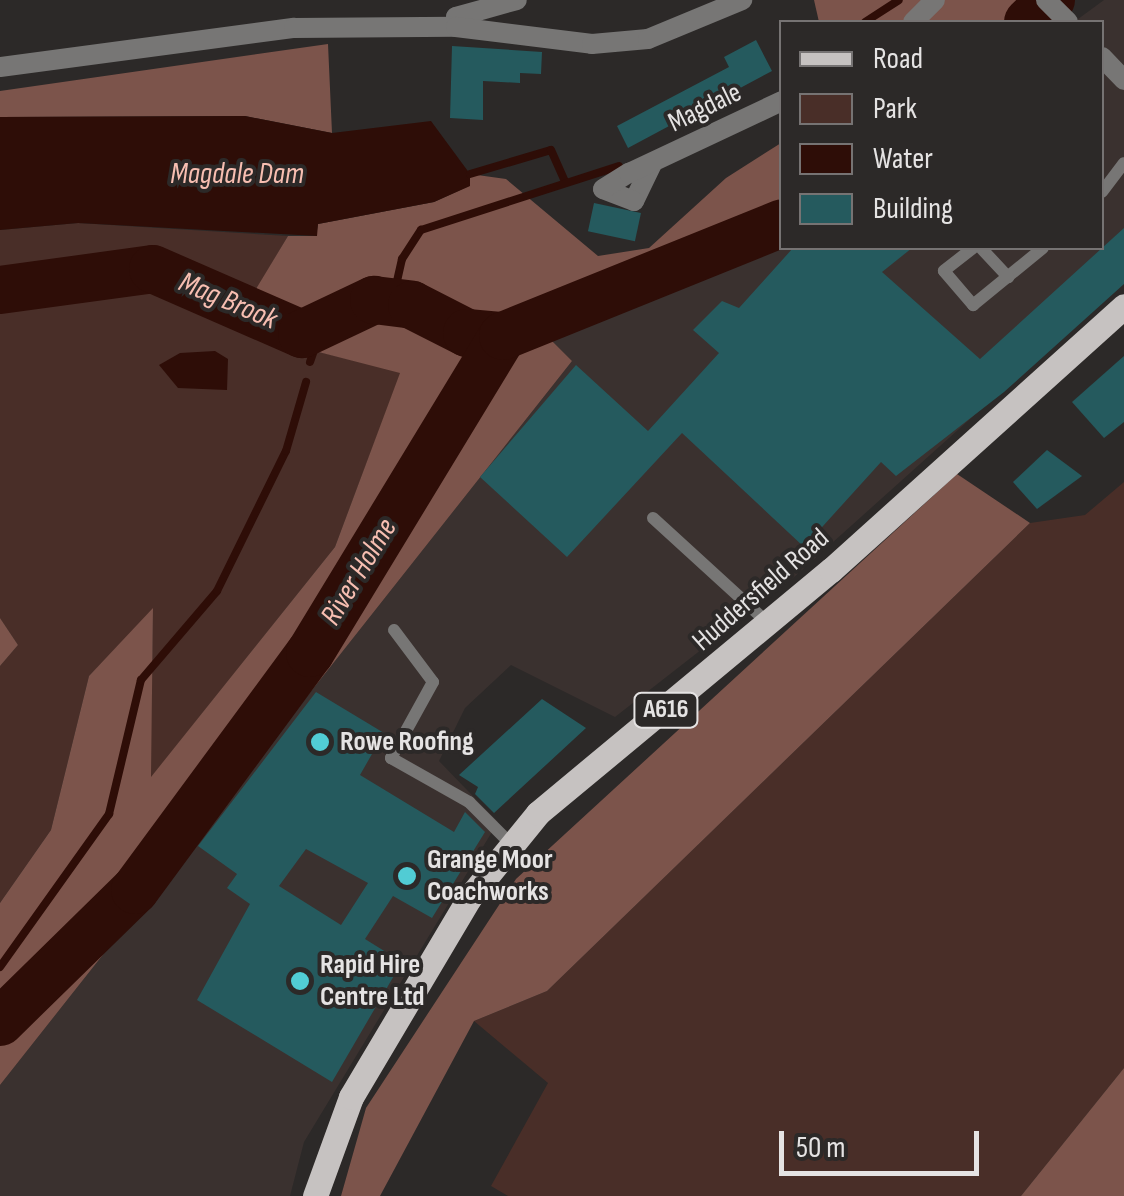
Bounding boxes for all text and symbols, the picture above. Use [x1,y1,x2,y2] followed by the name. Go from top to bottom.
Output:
[779,20,1104,250] legend
[873,41,923,77] text: Road
[663,76,747,140] street label: Magdale
[873,91,917,127] text: Park
[873,141,933,177] text: Water
[170,156,304,192] water label: Magdale Dam
[873,191,953,227] text: Building
[173,264,283,338] water label: Mag Brook
[313,512,405,632] water label: River Holme
[686,522,836,658] street label: Huddersfield Road
[631,690,701,730] road number: A616
[340,725,474,759] place label: Rowe Roofing
[309,731,331,753] marker: Rowe Roofing
[427,843,553,909] place label: Grange Moor Coachworks
[396,865,418,887] marker: Grange Moor Coachworks
[320,948,425,1014] place label: Rapid Hire Centre Ltd
[289,970,311,992] marker: Rapid Hire Centre Ltd
[784,1111,984,1173] scale bar
[796,1130,845,1166] text: 50 m

